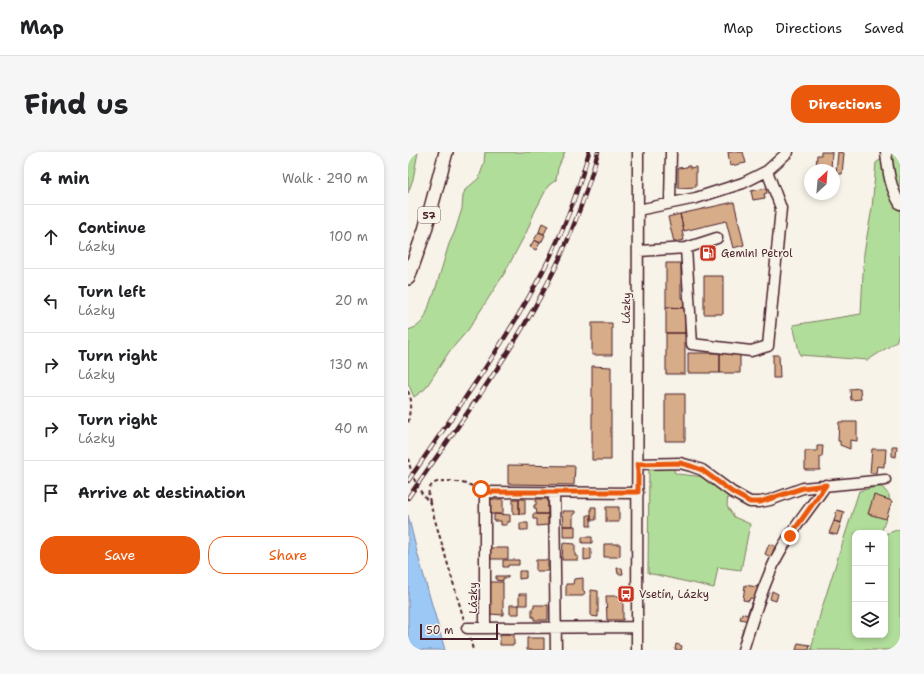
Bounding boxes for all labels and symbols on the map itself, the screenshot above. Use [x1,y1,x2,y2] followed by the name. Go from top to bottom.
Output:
[804,164,840,200] north arrow
[418,207,440,223] road number: 57
[698,243,718,263] fuel station icon: Gemini Petrol
[721,246,793,261] place label: Gemini Petrol
[619,292,634,324] street label: Lázky
[472,480,490,498] route start
[781,527,799,545] route end
[466,582,481,614] street label: Lázky
[616,584,636,604] bus stop icon: Vsetín, Lázky
[639,587,709,602] place label: Vsetín, Lázky
[420,622,498,641] scale bar

